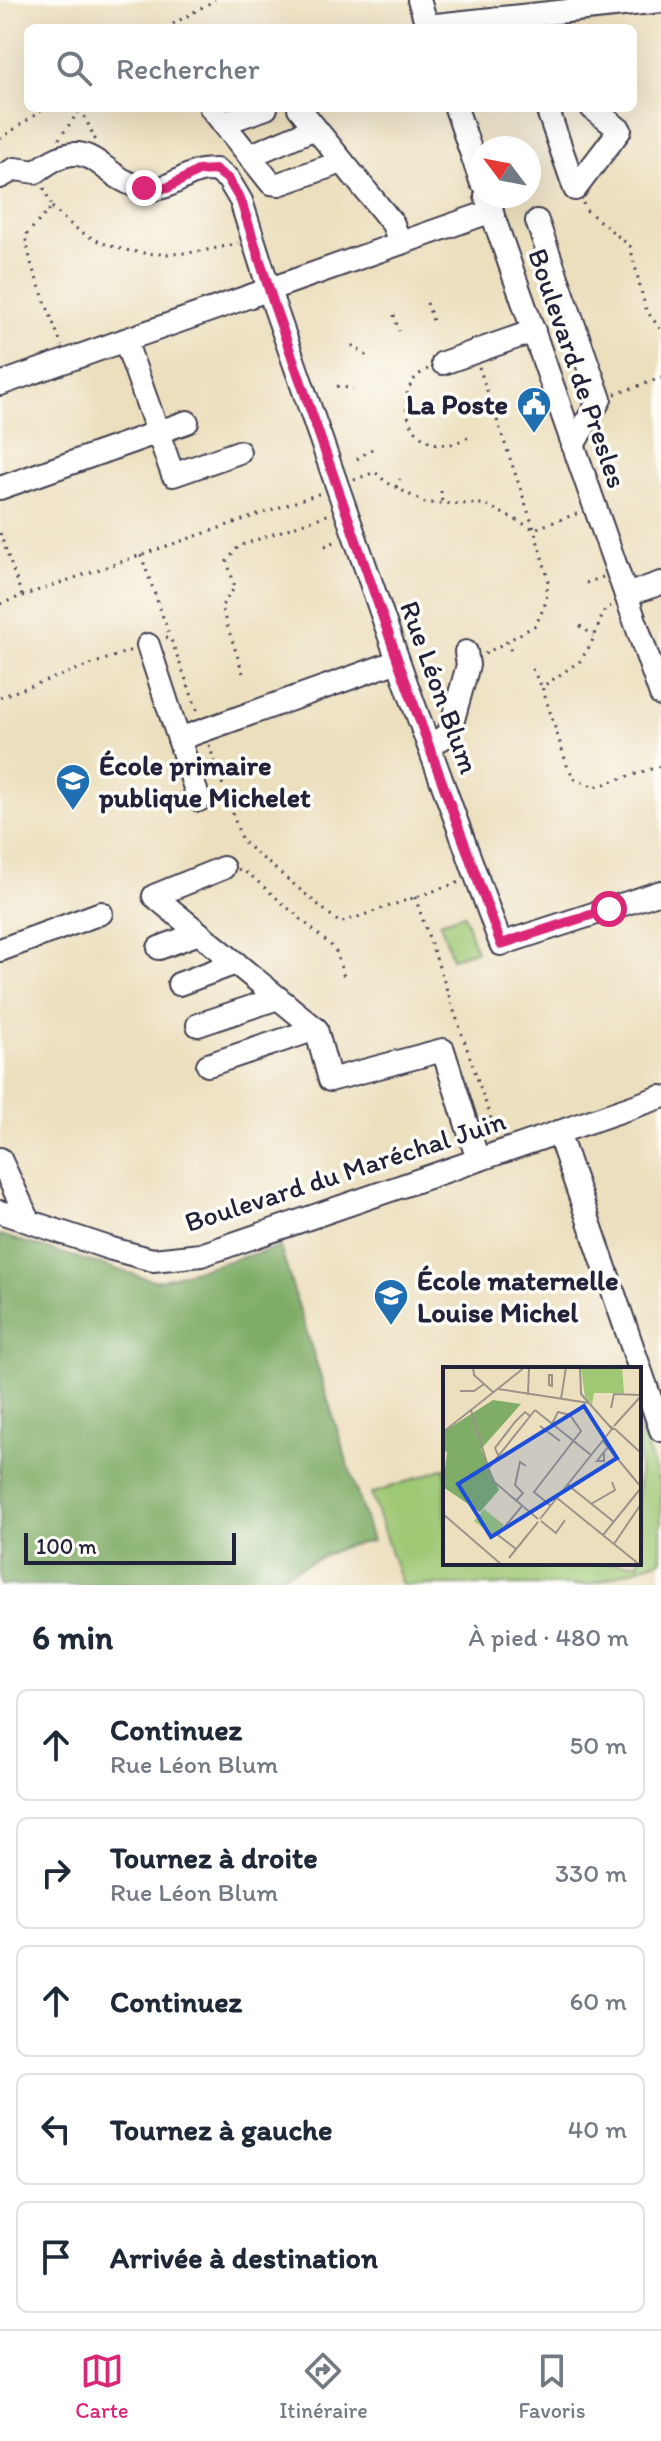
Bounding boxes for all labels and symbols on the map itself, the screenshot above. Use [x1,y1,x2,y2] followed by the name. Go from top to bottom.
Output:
[469,136,541,208] north arrow
[126,170,162,206] route end
[521,244,635,492] street label: Boulevard de Presles
[515,385,553,435] public building icon: La Poste
[406,387,508,421] place label: La Poste
[393,596,487,778] street label: Rue Léon Blum
[98,748,311,814] place label: École primaire publique Michelet
[54,762,92,812] school or university icon: École primaire publique Michelet
[591,891,627,927] route start
[180,1103,510,1239] street label: Boulevard du Maréchal Juin
[417,1263,619,1329] place label: École maternelle Louise Michel
[372,1277,410,1327] school or university icon: École maternelle Louise Michel
[443,1367,641,1565] inset map
[24,1529,236,1565] scale bar

